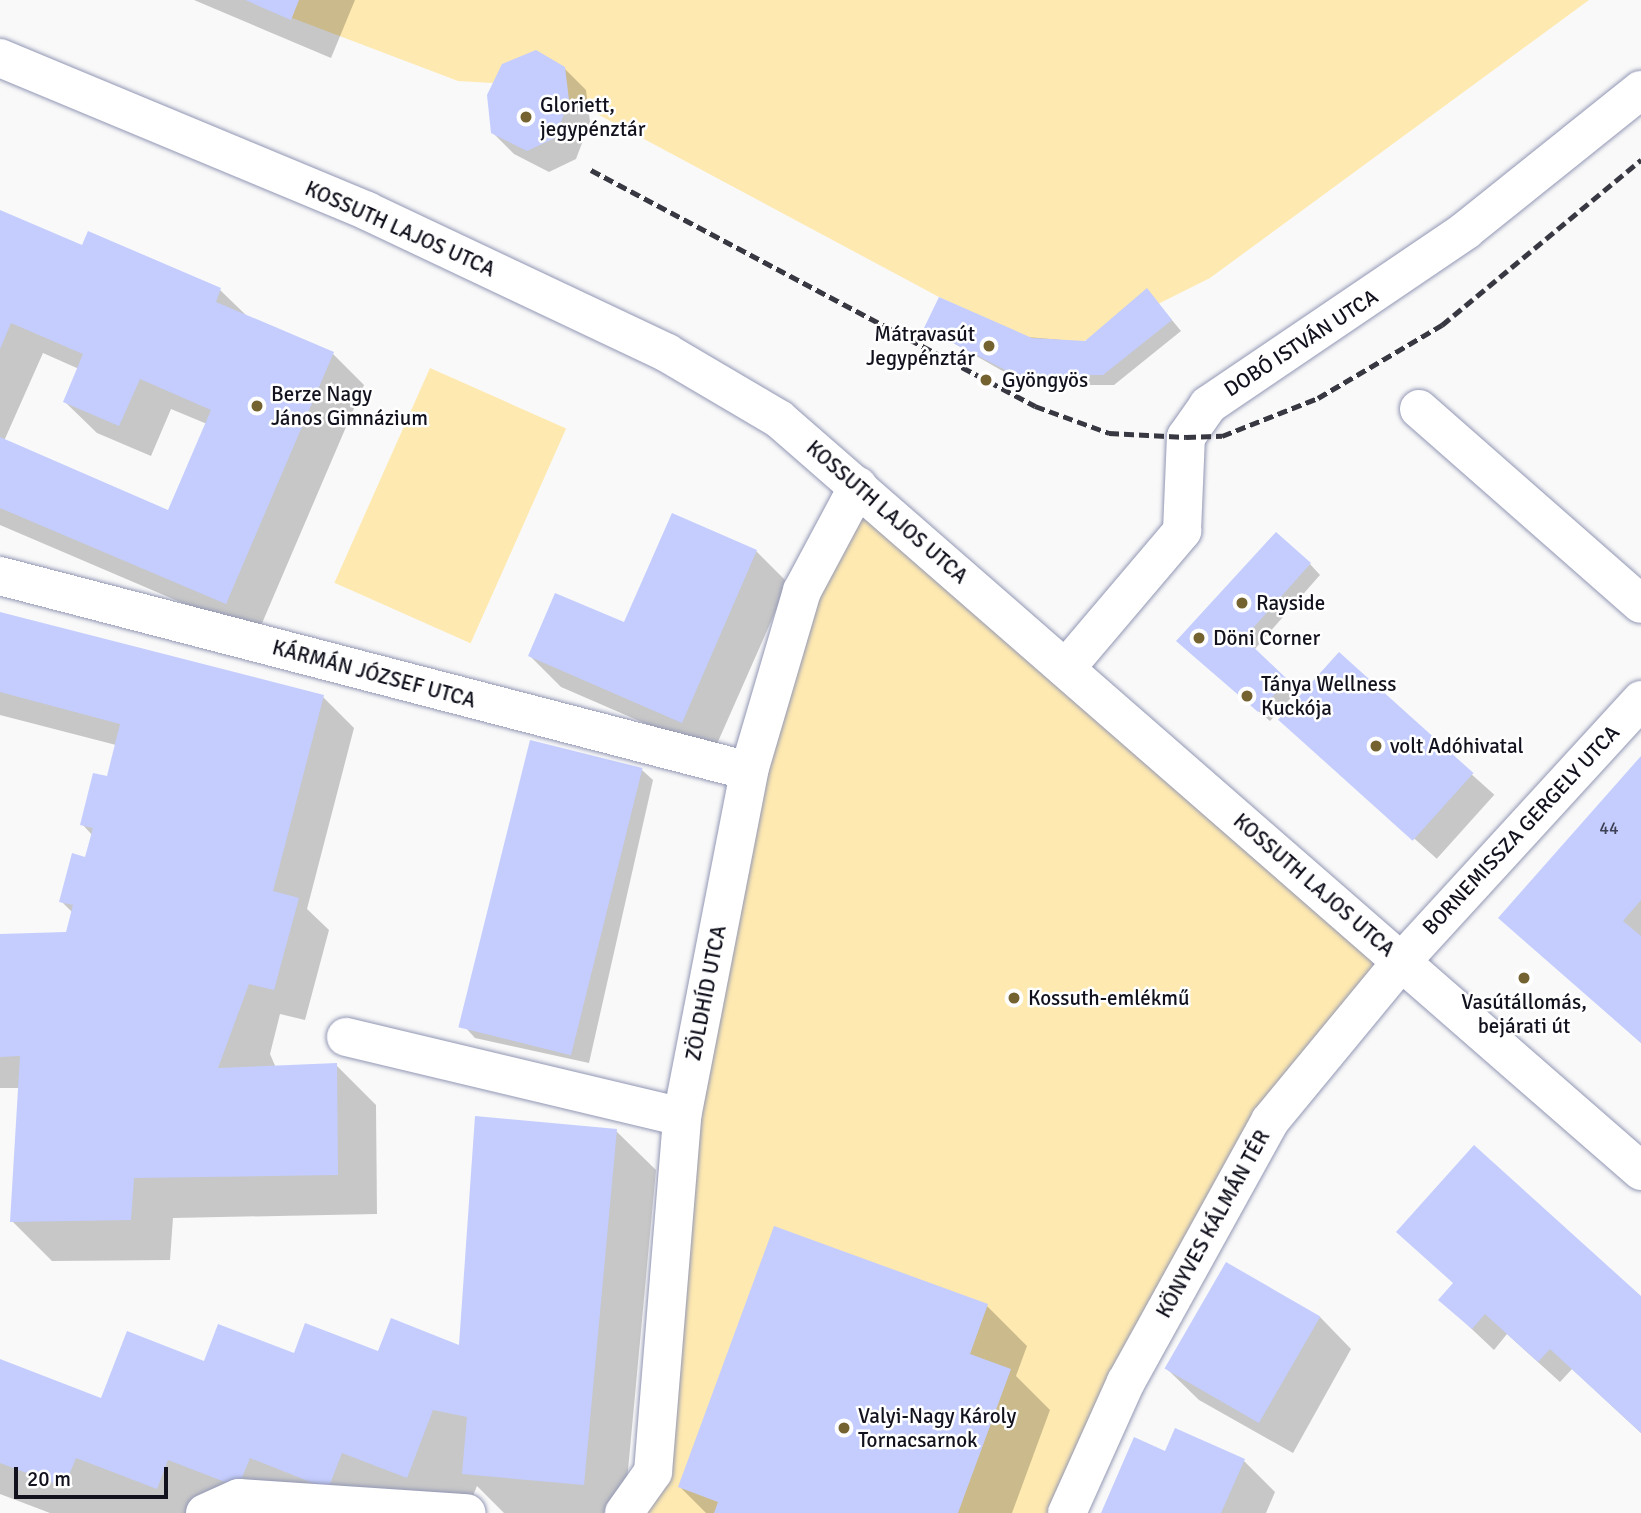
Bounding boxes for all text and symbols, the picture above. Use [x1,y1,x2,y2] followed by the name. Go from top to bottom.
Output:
[540,92,645,142] place label: Gloriett, jegypénztár
[518,109,534,125] marker: Gloriett, jegypénztár
[301,176,499,282] street label: KOSSUTH LAJOS UTCA
[1219,284,1383,402] street label: DOBÓ ISTVÁN UTCA
[866,321,975,371] place label: Mátravasút Jegypénztár
[981,338,997,354] marker: Mátravasút Jegypénztár
[1002,367,1088,393] place label: Gyöngyös
[976,370,996,390] marker: Gyöngyös
[271,381,428,431] place label: Berze Nagy János Gimnázium
[249,398,265,414] marker: Berze Nagy János Gimnázium
[801,435,973,589] street label: KOSSUTH LAJOS UTCA
[1256,590,1325,616] place label: Rayside
[1234,595,1250,611] marker: Rayside
[1213,625,1320,651] place label: Döni Corner
[1191,630,1207,646] marker: Döni Corner
[270,635,478,713] street label: KÁRMÁN JÓZSEF UTCA
[1261,671,1396,721] place label: Tánya Wellness Kuckója
[1239,688,1255,704] marker: Tánya Wellness Kuckója
[1417,720,1625,940] street label: BORNEMISSZA GERGELY UTCA
[1390,733,1524,759] place label: volt Adóhivatal
[1368,738,1384,754] marker: volt Adóhivatal
[1228,808,1400,962] street label: KOSSUTH LAJOS UTCA
[1599,817,1619,839] house number: 44
[681,923,731,1063] street label: ZÖLDHÍD UTCA
[1516,970,1532,986] marker: Vasútállomás, bejárati út
[1028,985,1190,1011] place label: Kossuth-emlékmű
[1461,989,1587,1039] place label: Vasútállomás, bejárati út
[1006,990,1022,1006] marker: Kossuth-emlékmű
[1151,1126,1275,1322] street label: KÖNYVES KÁLMÁN TÉR
[858,1403,1016,1453] place label: Valyi-Nagy Károly Tornacsarnok
[836,1420,852,1436] marker: Valyi-Nagy Károly Tornacsarnok
[18,1454,172,1498] scale bar
[27,1466,71,1492] text: 20 m

